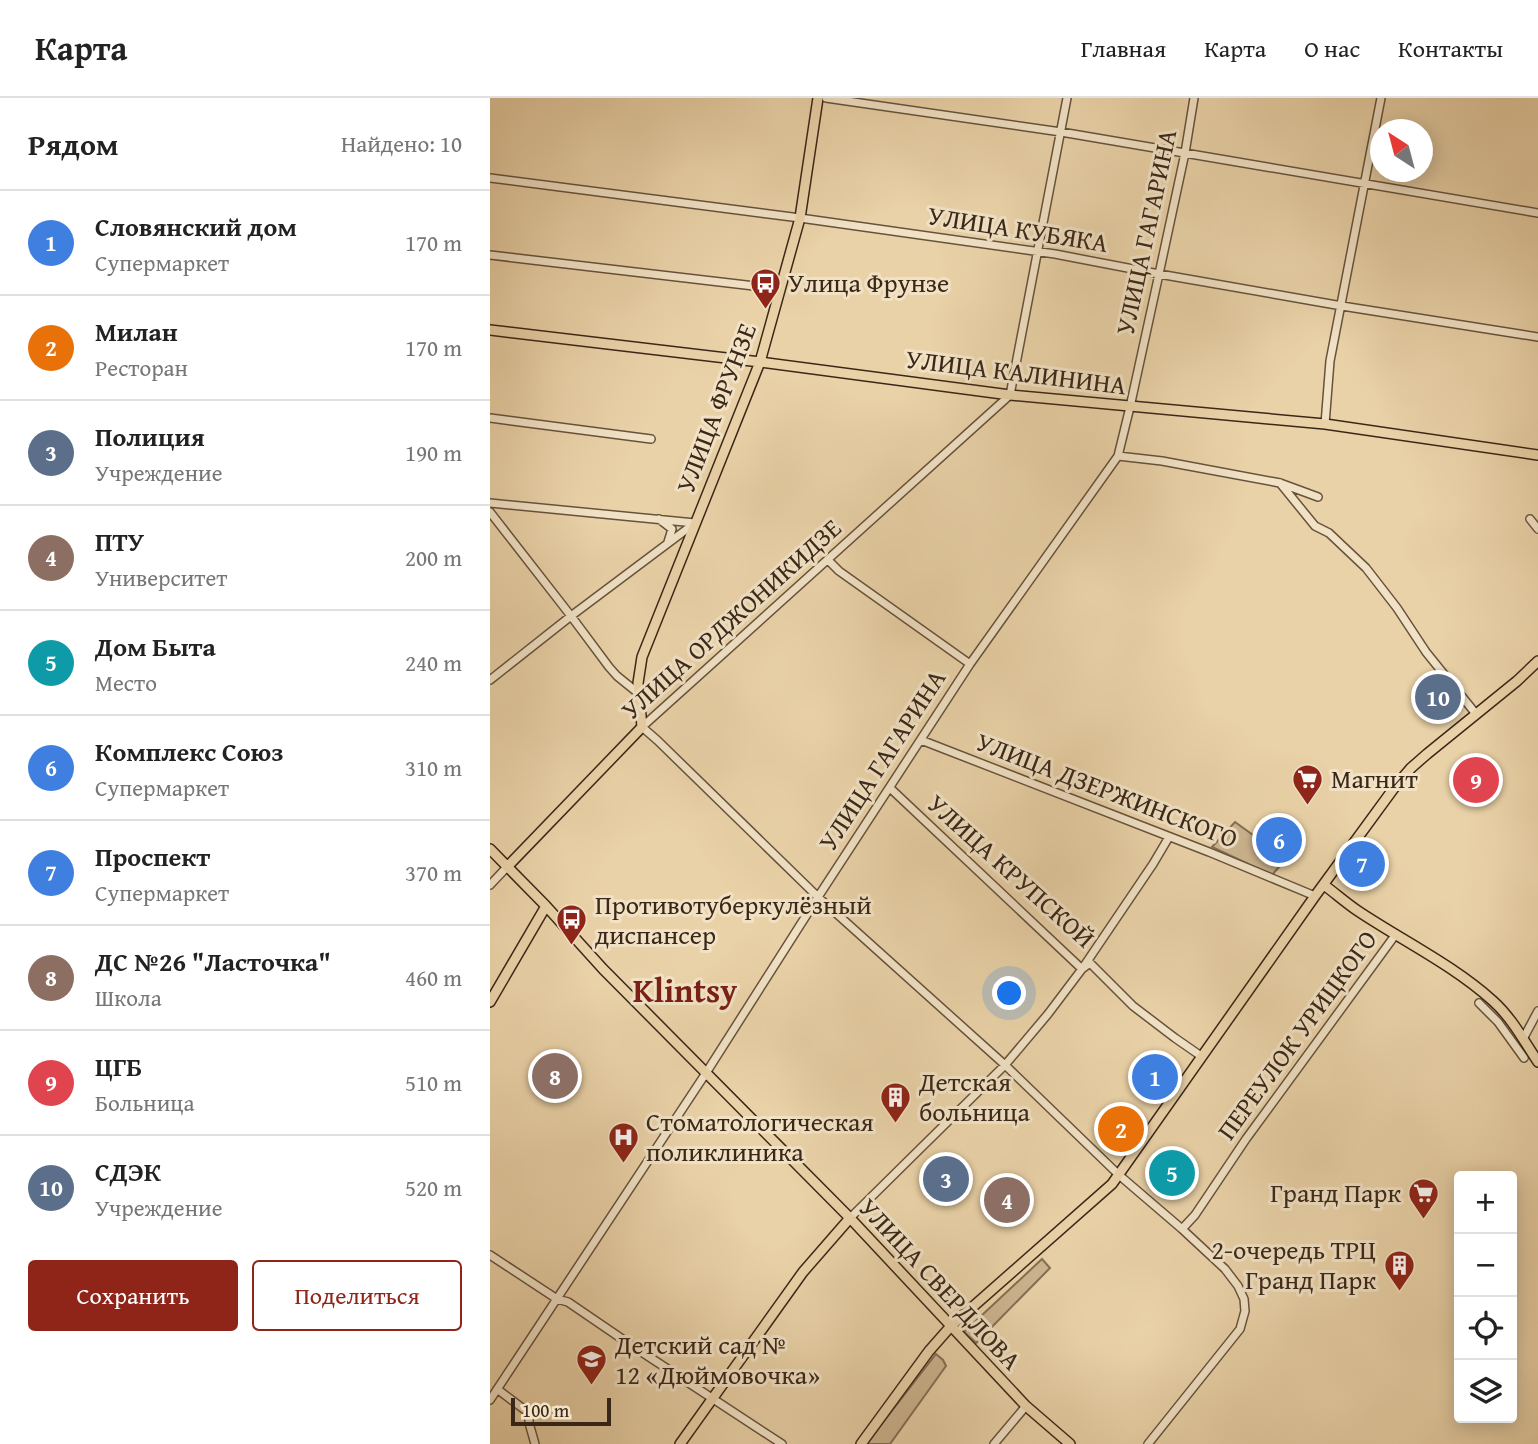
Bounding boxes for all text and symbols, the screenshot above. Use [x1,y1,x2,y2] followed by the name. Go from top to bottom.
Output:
[35,24,127,72] text: Карта
[1081,31,1166,66] text: Главная
[1204,31,1266,66] text: Карта
[1304,31,1360,66] text: О нас
[1398,31,1503,66] text: Контакты
[1370,119,1433,182] north arrow
[28,122,119,166] text: Рядом
[1105,125,1186,338] street label: УЛИЦА ГАГАРИНА
[341,127,462,160] text: Найдено: 10
[925,195,1111,262] street label: УЛИЦА КУБЯКА
[95,207,297,246] text: Словянский дом
[45,226,57,259] text: 1
[405,226,462,259] text: 170 m
[95,246,229,279] text: Супермаркет
[788,263,949,302] place label: Улица Фрунзе
[748,266,782,310] bus stop icon: Улица Фрунзе
[95,312,178,351] text: Милан
[665,317,766,498] street label: УЛИЦА ФРУНЗЕ
[45,331,57,364] text: 2
[405,331,462,364] text: 170 m
[904,339,1129,404] street label: УЛИЦА КАЛИНИНА
[95,351,188,384] text: Ресторан
[95,417,205,456] text: Полиция
[45,436,57,469] text: 3
[405,436,462,469] text: 190 m
[95,456,222,489] text: Учреждение
[612,509,850,728] street label: УЛИЦА ОРДЖОНИКИДЗЕ
[95,522,144,561] text: ПТУ
[45,541,57,574] text: 4
[405,541,462,574] text: 200 m
[95,561,227,594] text: Университет
[95,627,216,666] text: Дом Быта
[45,646,57,679] text: 5
[405,646,462,679] text: 240 m
[808,661,955,858] street label: УЛИЦА ГАГАРИНА
[95,666,157,699] text: Место
[1415,671,1461,723] pin: 10
[971,722,1244,857] street label: УЛИЦА ДЗЕРЖИНСКОГО
[95,732,284,771] text: Комплекс Союз
[45,751,57,784] text: 6
[405,751,462,784] text: 310 m
[1453,754,1499,806] pin: 9
[1331,759,1418,798] place label: Магнит
[1291,762,1325,806] supermarket icon: Магнит
[95,771,229,804] text: Супермаркет
[919,785,1104,957] street label: УЛИЦА КРУПСКОЙ
[1256,814,1302,866] pin: 6
[95,837,210,876] text: Проспект
[1339,838,1385,890] pin: 7
[45,856,57,889] text: 7
[405,856,462,889] text: 370 m
[95,876,229,909] text: Супермаркет
[595,885,872,954] place label: Противотуберкулёзный диспансер
[555,903,589,947] bus stop icon: Противотуберкулёзный диспансер
[1207,922,1386,1148] street label: ПЕРЕУЛОК УРИЦКОГО
[95,942,331,981] text: ДС №26 "Ласточка"
[45,961,57,994] text: 8
[405,961,462,994] text: 460 m
[633,966,737,1014] district label: Klintsy
[992,976,1026,1010] your location
[95,981,162,1014] text: Школа
[95,1047,142,1086] text: ЦГБ
[532,1050,578,1102] pin: 8
[1132,1051,1178,1103] pin: 1
[918,1062,1031,1131] place label: Детская больница
[45,1066,57,1099] text: 9
[405,1066,462,1099] text: 510 m
[879,1080,913,1124] building icon: Детская больница
[95,1086,194,1119] text: Больница
[646,1102,874,1171] place label: Стоматологическая поликлиника
[1098,1103,1144,1155] pin: 2
[606,1120,640,1164] hospital icon: Стоматологическая поликлиника
[1149,1147,1195,1199] pin: 5
[95,1152,161,1191] text: СДЭК
[923,1153,969,1205] pin: 3
[39,1171,63,1204] text: 10
[405,1171,462,1204] text: 520 m
[1454,1171,1517,1423] map controls
[1454,1171,1517,1234] button: +
[1270,1173,1401,1212] place label: Гранд Парк
[984,1174,1030,1226] pin: 4
[1407,1176,1441,1220] supermarket icon: Гранд Парк
[850,1189,1031,1379] street label: УЛИЦА СВЕРДЛОВА
[95,1191,222,1224] text: Учреждение
[1212,1230,1376,1299] place label: 2-очередь ТРЦ Гранд Парк
[1454,1234,1517,1297] button: −
[1382,1248,1416,1292] building icon: 2-очередь ТРЦ Гранд Парк
[28,1260,238,1331] button: Сохранить
[252,1260,462,1331] button: Поделиться
[1454,1297,1517,1360] button: locate
[614,1325,820,1394] place label: Детский сад № 12 «Дюймовочка»
[575,1343,609,1387] school or university icon: Детский сад № 12 «Дюймовочка»
[1454,1360,1517,1423] button: layers
[511,1395,611,1427] scale bar
[522,1396,569,1424] text: 100 m

